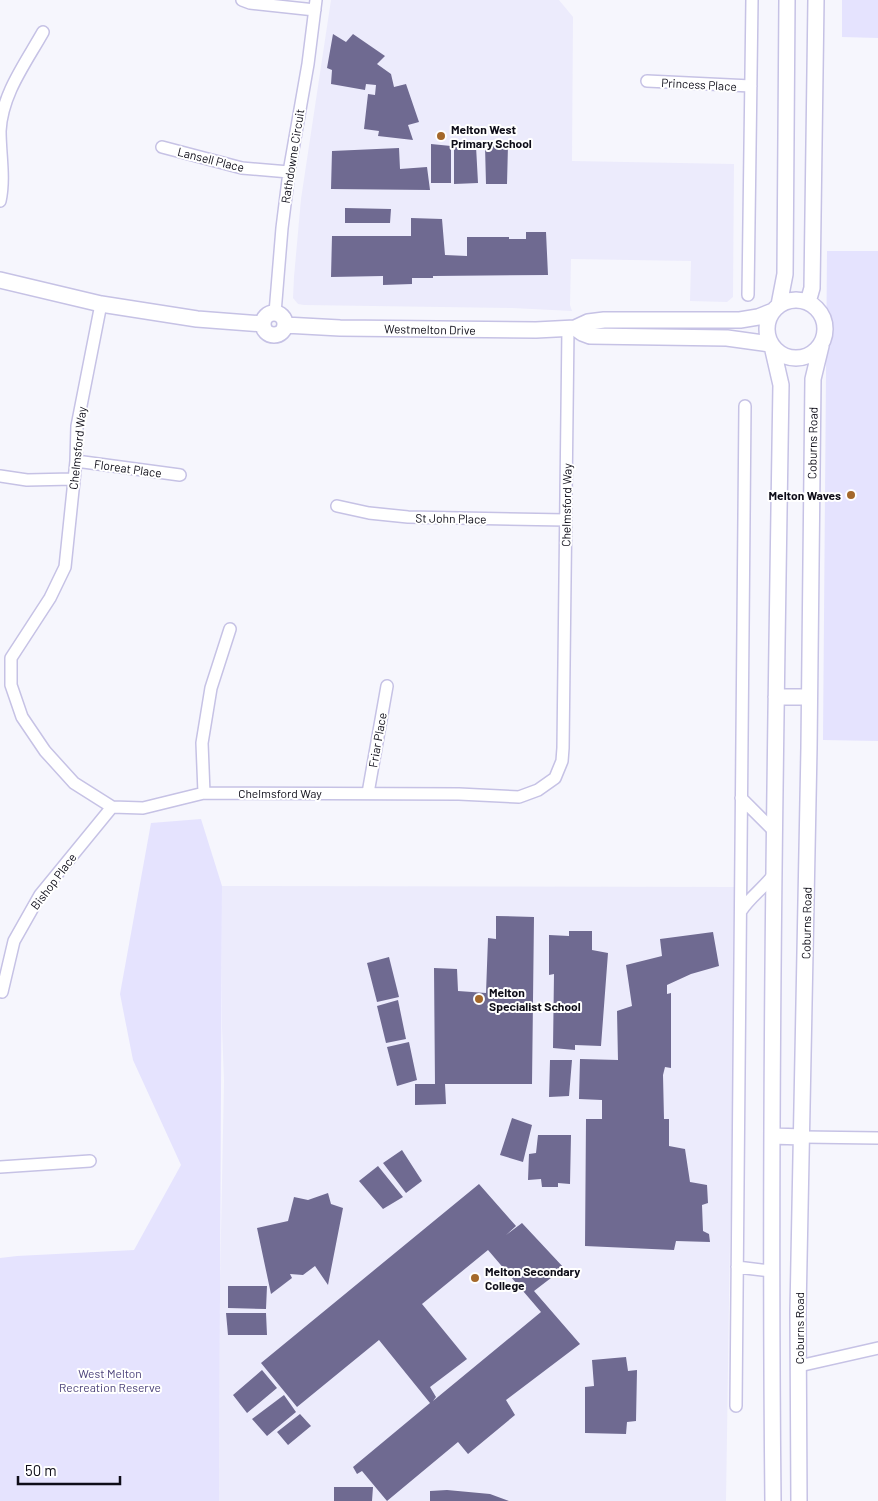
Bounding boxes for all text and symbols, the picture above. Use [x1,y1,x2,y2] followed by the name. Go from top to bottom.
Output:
[661,75,737,93] street label: Princess Place
[278,108,306,204] street label: Rathdowne Circuit
[451,122,532,150] place label: Melton West Primary School
[435,130,447,142] marker: Melton West Primary School
[176,144,246,174] street label: Lansell Place
[384,321,476,337] street label: Westmelton Drive
[66,405,88,490] street label: Chelmsford Way
[804,407,820,479] street label: Coburns Road
[93,456,163,480] street label: Floreat Place
[558,463,574,547] street label: Chelmsford Way
[769,488,841,502] place label: Melton Waves
[845,489,857,501] marker: Melton Waves
[415,510,487,526] street label: St John Place
[365,711,389,769] street label: Friar Place
[238,786,322,800] street label: Chelmsford Way
[27,850,79,912] street label: Bishop Place
[798,887,814,959] street label: Coburns Road
[489,985,581,1013] place label: Melton Specialist School
[473,993,485,1005] marker: Melton Specialist School
[485,1264,580,1292] place label: Melton Secondary College
[469,1272,481,1284] marker: Melton Secondary College
[792,1292,806,1364] street label: Coburns Road
[59,1366,161,1394] park label: West Melton Recreation Reserve
[18,1454,120,1486] scale bar
[25,1461,57,1479] text: 50 m

